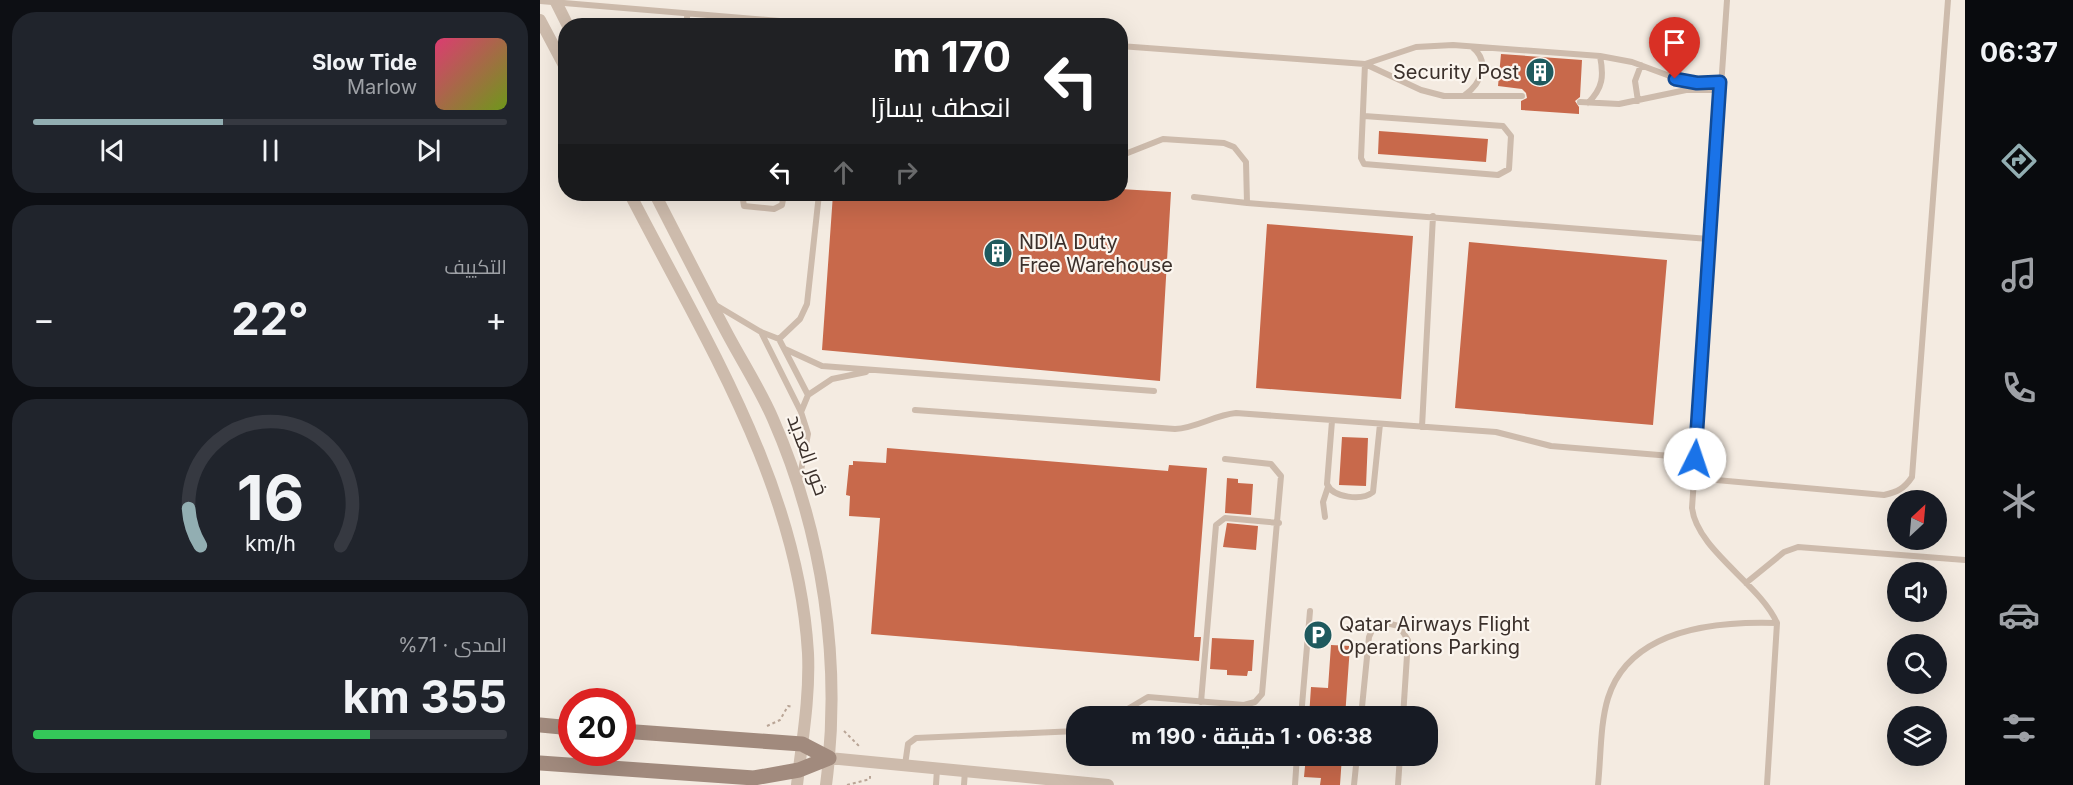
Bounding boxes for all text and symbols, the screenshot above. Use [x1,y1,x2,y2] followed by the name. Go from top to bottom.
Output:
[1649,17,1700,79] pin
[1658,26,1691,59] icon: arrive
[893,31,1011,82] text: 170 m
[1980,36,2058,69] text: 06:37
[1032,42,1110,120] icon: left
[312,49,417,75] text: Slow Tide
[1524,56,1556,88] building icon: Security Post
[1393,60,1519,84] place label: Security Post
[347,75,417,99] text: Marlow
[870,91,1011,124] text: انعطف يسارًا
[96,134,129,167] icon: previous
[254,134,287,167] icon: pause
[412,134,445,167] icon: next
[1998,140,2040,182] icon: directions
[764,156,797,189] icon: left
[827,156,860,189] icon: ahead
[890,156,923,189] icon: right
[1019,230,1173,277] place label: NDIA Duty Free Warehouse
[982,237,1014,269] building icon: NDIA Duty Free Warehouse
[1998,254,2040,296] icon: music
[444,255,507,279] text: التكييف
[231,291,309,346] text: 22°
[33,299,55,339] text: −
[485,299,507,339] text: +
[1998,367,2040,409] icon: phone
[782,411,834,499] street label: خور العديد
[1663,427,1727,491] position arrow
[236,460,304,535] text: 16
[1998,480,2040,522] icon: climate
[1887,490,1947,550] north arrow
[1887,490,1947,766] map controls
[245,531,295,557] text: km/h
[1887,562,1947,622] button: sound
[1998,594,2040,636] icon: car
[1339,612,1530,659] place label: Qatar Airways Flight Operations Parking
[1302,619,1334,651] parking icon: Qatar Airways Flight Operations Parking
[398,633,507,657] text: المدى · 71%
[1887,634,1947,694] button: search
[343,669,507,724] text: 355 km
[558,688,636,766] speed limit sign: 20
[1887,706,1947,766] button: layers
[1998,707,2040,749] icon: filters
[1131,723,1373,749] text: 06:38 · 1 دقيقة · 190 m

